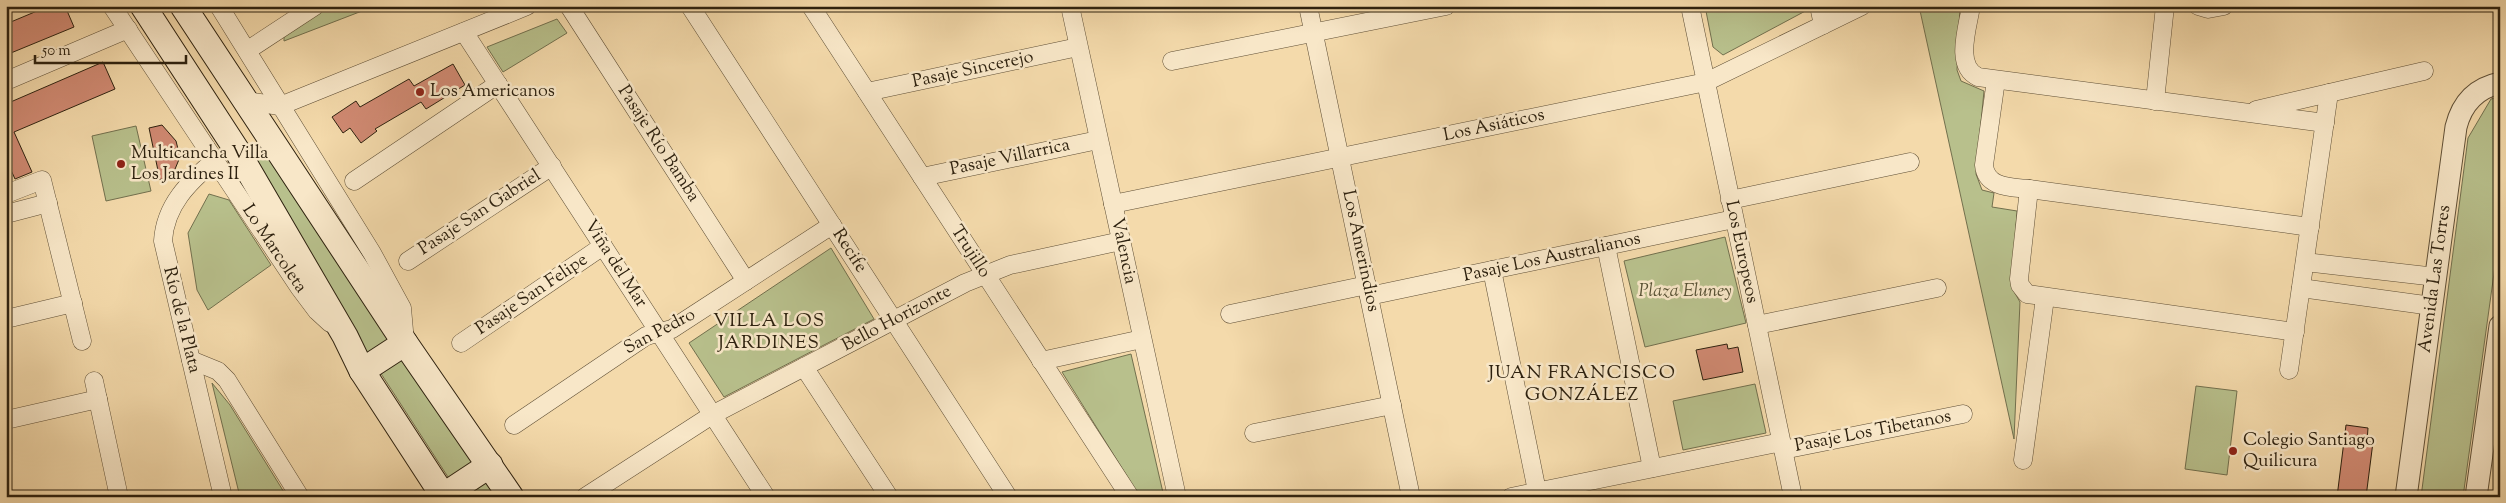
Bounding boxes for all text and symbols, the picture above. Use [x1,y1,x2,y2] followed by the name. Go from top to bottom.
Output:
[35,32,186,64] scale bar
[41,41,71,62] text: 50 m
[910,44,1036,96] street label: Pasaje Sincerejo
[430,79,555,105] place label: Los Americanos
[610,80,706,208] street label: Pasaje Río Bamba
[414,86,426,98] marker: Los Americanos
[1441,103,1547,149] street label: Los Asiáticos
[948,133,1072,183] street label: Pasaje Villarrica
[131,141,268,188] place label: Multicancha Villa Los Jardines II
[115,158,127,170] marker: Multicancha Villa Los Jardines II
[413,163,547,263] street label: Pasaje San Gabriel
[1334,188,1386,314] street label: Los Amerindios
[1717,198,1765,306] street label: Los Europeos
[235,200,313,299] street label: Lo Marcoleta
[2413,203,2458,355] street label: Avenida Las Torres
[577,215,653,313] street label: Viña del Mar
[1103,216,1143,286] street label: Valencia
[943,221,997,284] street label: Trujillo
[825,224,873,278] street label: Recife
[1461,227,1643,289] street label: Pasaje Los Australianos
[471,248,593,342] street label: Pasaje San Felipe
[155,264,207,376] street label: Río de la Plata
[838,279,956,359] street label: Bello Horizonte
[1638,279,1732,305] park label: Plaza Eluney
[620,302,701,362] street label: San Pedro
[713,308,825,357] district label: VILLA LOS JARDINES
[1487,360,1676,409] district label: JUAN FRANCISCO GONZÁLEZ
[1793,404,1953,460] street label: Pasaje Los Tibetanos
[2243,428,2375,475] place label: Colegio Santiago Quilicura
[2227,445,2239,457] marker: Colegio Santiago Quilicura

